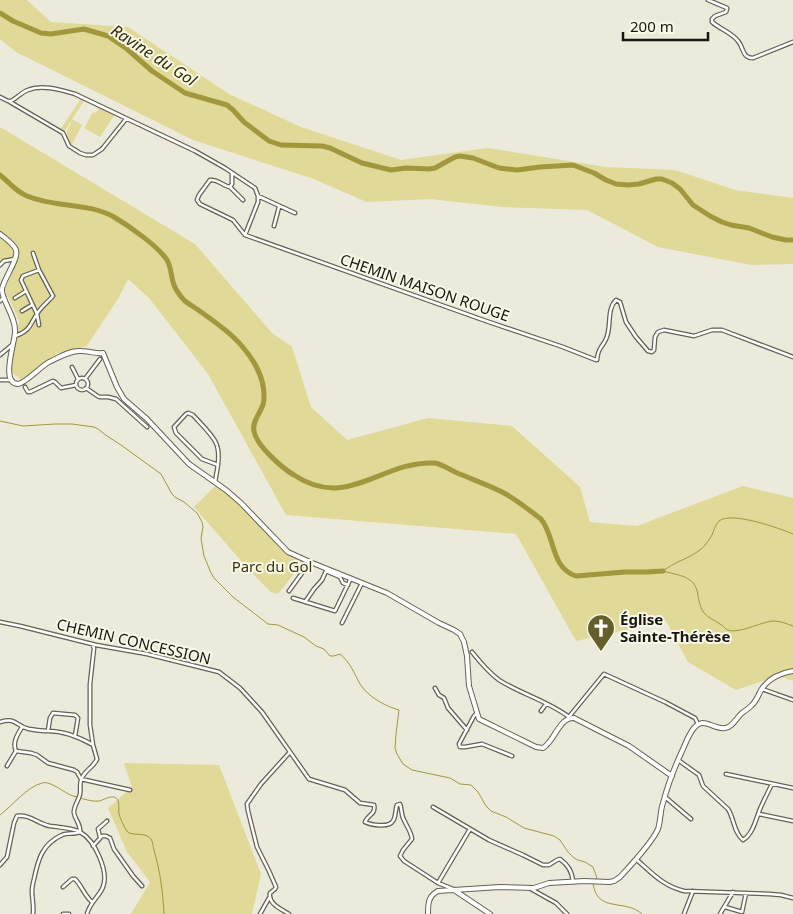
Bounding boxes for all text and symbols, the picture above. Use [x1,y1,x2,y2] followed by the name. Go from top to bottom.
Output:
[623,10,708,42] scale bar
[630,16,674,36] text: 200 m
[107,19,202,91] water label: Ravine du Gol
[338,249,512,325] street label: CHEMIN MAISON ROUGE
[232,556,312,576] park label: Parc du Gol
[620,609,730,646] place label: Église Sainte-Thérèse
[586,613,616,652] church icon: Église Sainte-Thérèse
[55,614,213,668] street label: CHEMIN CONCESSION

